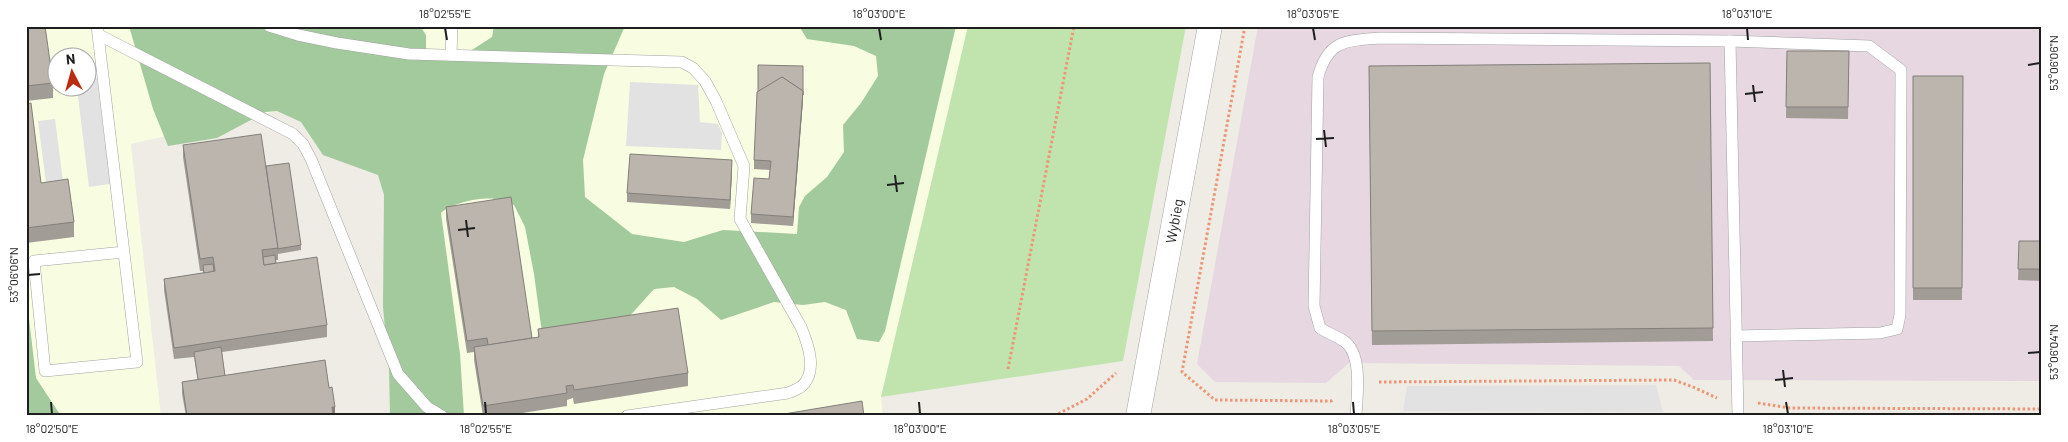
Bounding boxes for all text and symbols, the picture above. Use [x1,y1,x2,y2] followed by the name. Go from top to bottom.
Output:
[419,6,471,20] text: 18°02'55"E
[852,6,906,20] text: 18°03'00"E
[1287,6,1339,20] text: 18°03'05"E
[1722,6,1772,20] text: 18°03'10"E
[2046,35,2060,91] text: 53°06'06"N
[48,48,98,98] north arrow
[65,50,76,68] text: N
[1162,197,1186,245] street label: Wybieg
[6,247,20,303] text: 53°06'06"N
[2046,324,2060,380] text: 53°06'04"N
[25,421,79,435] text: 18°02'50"E
[460,421,512,435] text: 18°02'55"E
[893,421,947,435] text: 18°03'00"E
[1328,421,1380,435] text: 18°03'05"E
[1763,421,1813,435] text: 18°03'10"E

